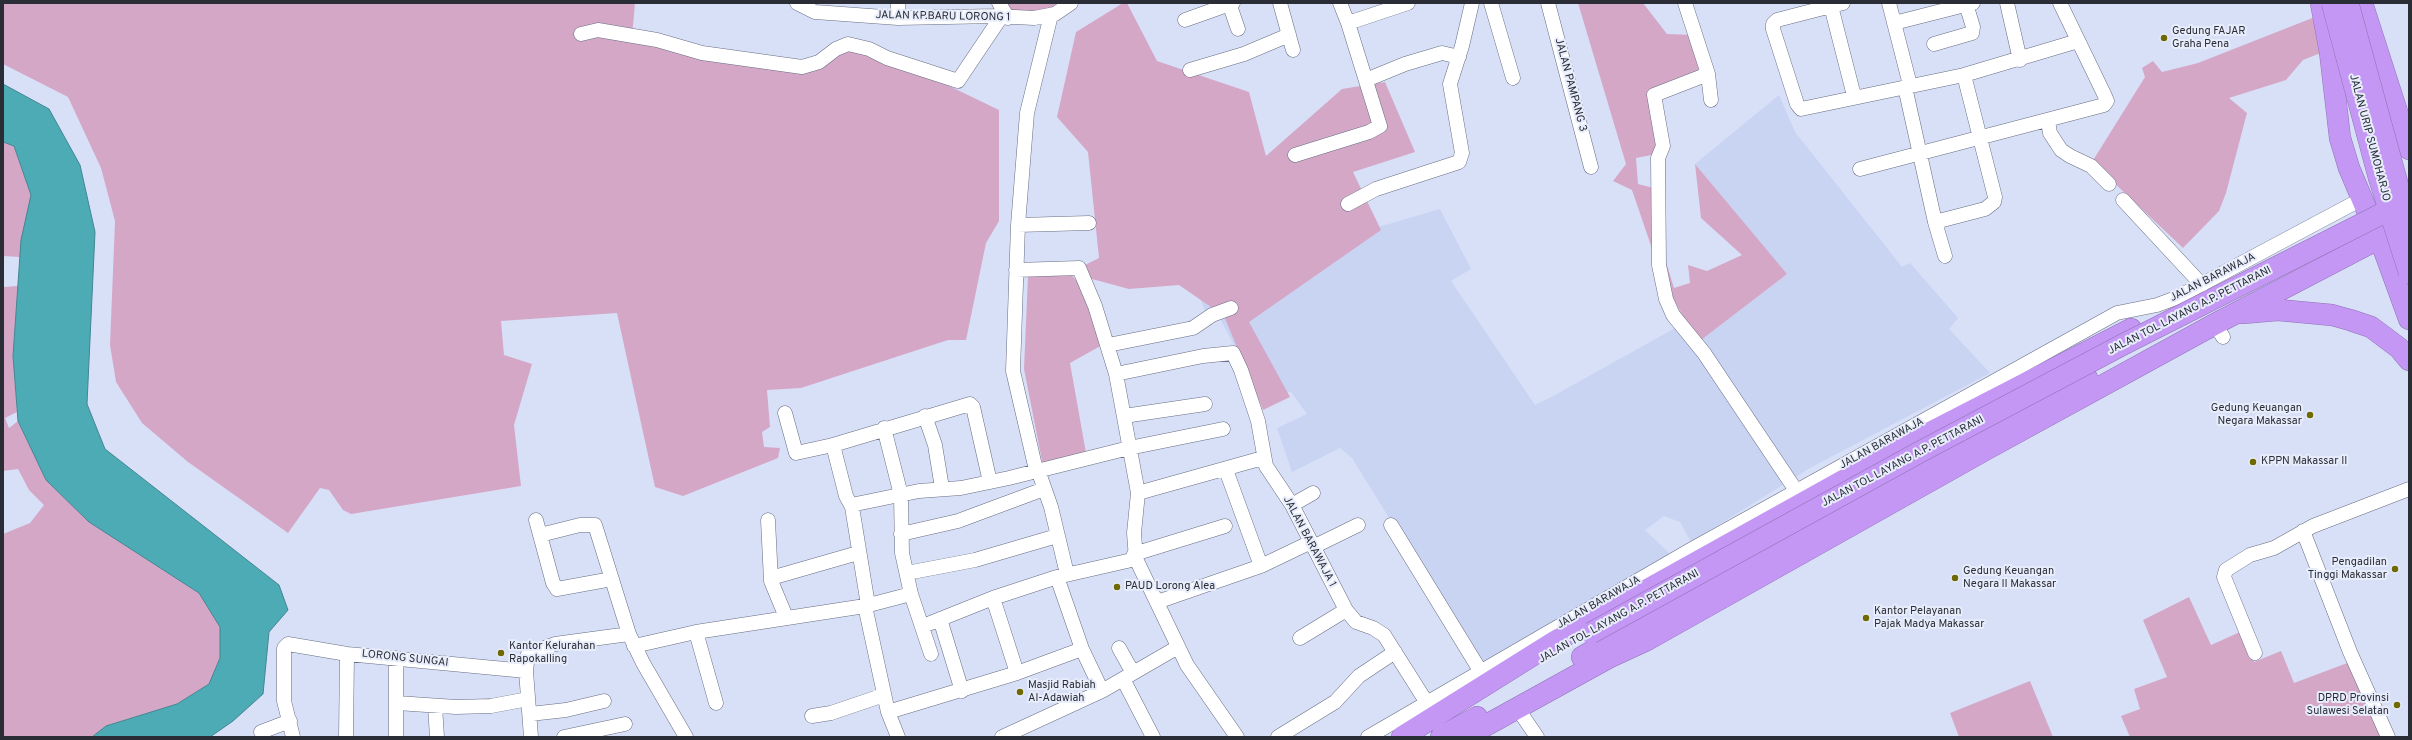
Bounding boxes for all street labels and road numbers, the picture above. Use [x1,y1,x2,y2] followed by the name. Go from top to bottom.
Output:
[875,9,1011,25] street label: JALAN KP.BARU LORONG 1
[1551,37,1589,133] street label: JALAN PAMPANG 3
[2346,73,2392,203] street label: JALAN URIP SUMOHARJO
[2168,251,2258,305] street label: JALAN BARAWAJA
[2106,264,2274,358] street label: JALAN TOL LAYANG A.P. PETTARANI
[1820,414,1986,510] street label: JALAN TOL LAYANG A.P. PETTARANI
[1838,415,1926,473] street label: JALAN BARAWAJA
[1279,494,1339,590] street label: JALAN BARAWAJA 1
[1536,567,1702,667] street label: JALAN TOL LAYANG A.P. PETTARANI
[1555,574,1643,632] street label: JALAN BARAWAJA
[361,648,449,670] street label: LORONG SUNGAI

